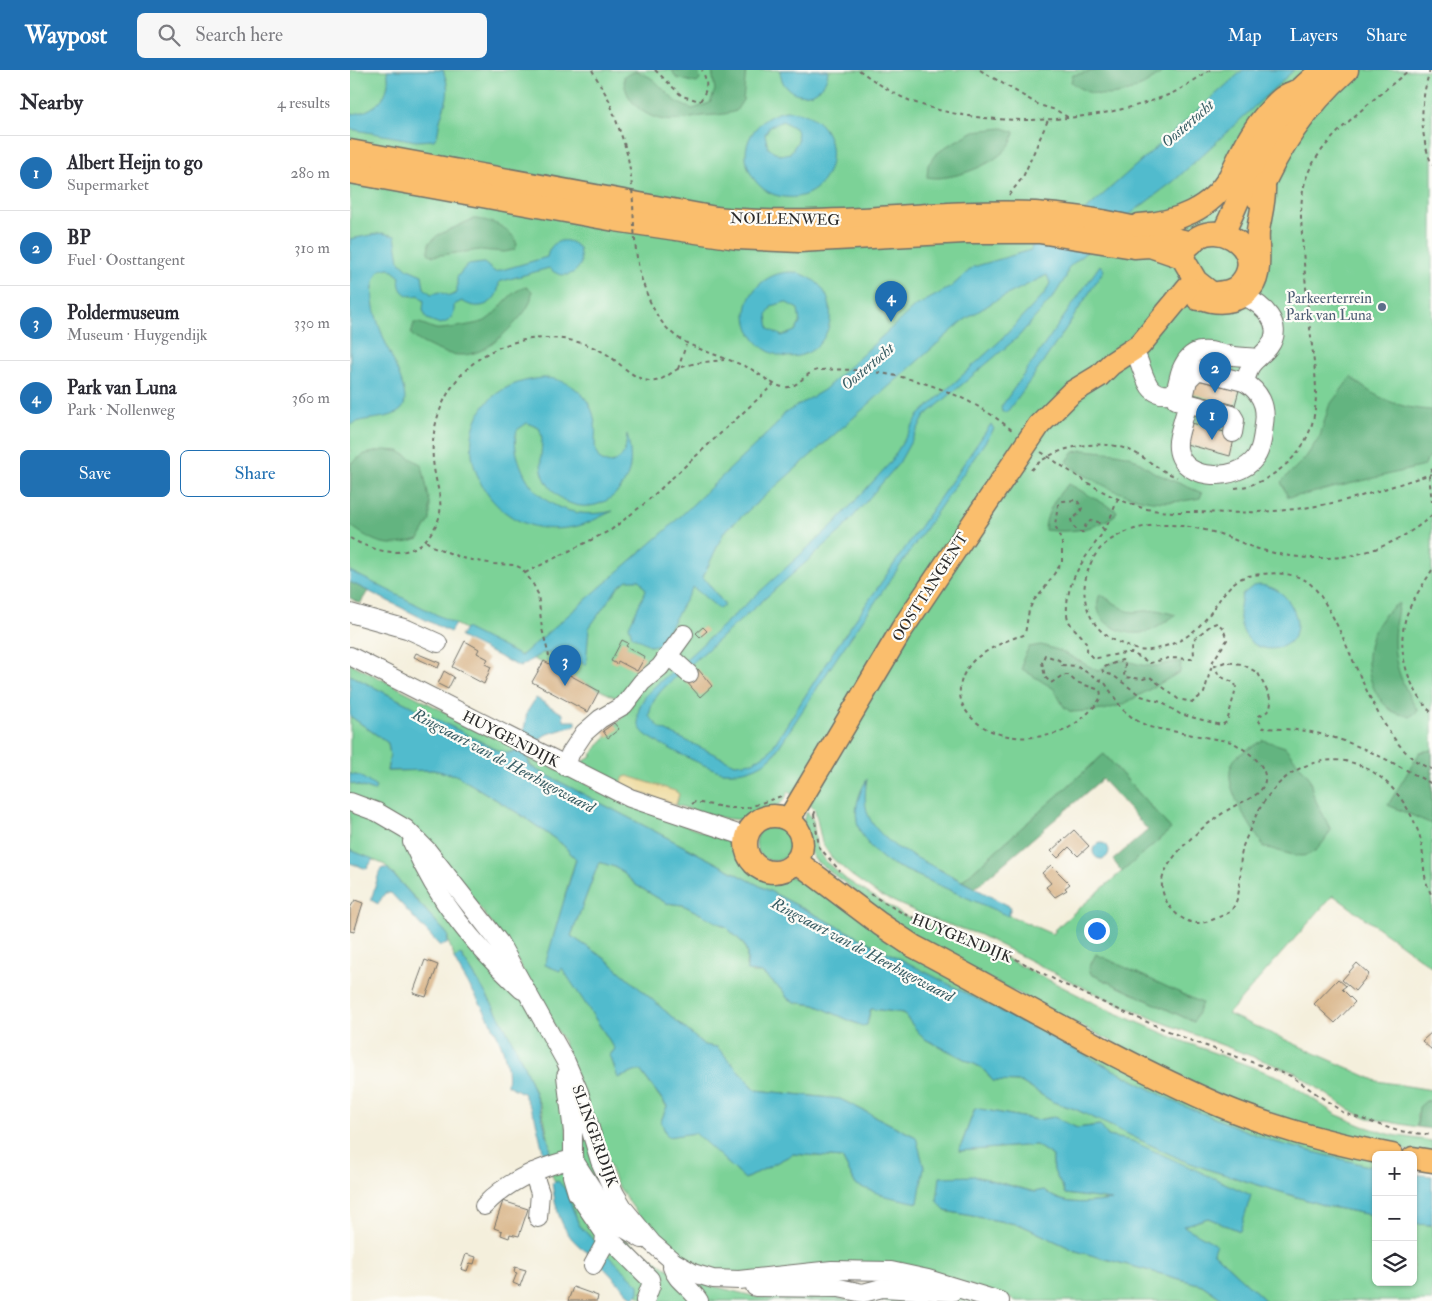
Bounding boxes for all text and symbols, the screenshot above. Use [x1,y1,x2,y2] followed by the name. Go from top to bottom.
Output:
[137,13,487,58] search box
[25,20,107,51] text: Waypost
[155,21,183,49] icon: search
[195,23,283,47] text: Search here
[1228,24,1262,47] text: Map
[1290,24,1338,47] text: Layers
[1366,24,1407,47] text: Share
[20,89,83,116] text: Nearby
[277,93,330,113] text: 4 results
[1157,94,1219,152] water label: Oostertocht
[67,151,203,175] text: Albert Heijn to go
[33,163,39,183] text: 1
[290,163,330,183] text: 280 m
[67,175,149,195] text: Supermarket
[730,209,841,230] street label: NOLLENWEG
[67,226,91,250] text: BP
[32,238,40,258] text: 2
[294,238,330,258] text: 310 m
[67,250,185,270] text: Fuel · Oosttangent
[875,281,907,322] pin: 4
[1286,289,1373,325] place label: Parkeerterrein Park van Luna
[67,301,179,325] text: Poldermuseum
[1376,301,1388,313] marker: Parkeerterrein Park van Luna
[33,313,39,333] text: 3
[294,313,330,333] text: 330 m
[67,325,208,345] text: Museum · Huygendijk
[837,338,900,395] water label: Oostertocht
[1199,352,1231,393] pin: 2
[67,376,177,400] text: Park van Luna
[32,388,40,408] text: 4
[292,388,330,408] text: 360 m
[1196,399,1228,440] pin: 1
[67,400,175,420] text: Park · Nollenweg
[20,450,170,497] button: Save
[180,450,330,497] button: Share
[888,529,973,645] street label: OOSTTANGENT
[549,645,581,686] pin: 3
[408,704,599,818] water label: Ringvaart van de Heerhugowaard
[459,707,563,773] street label: HUYGENDIJK
[767,893,958,1007] water label: Ringvaart van de Heerhugowaard
[909,910,1015,968] street label: HUYGENDIJK
[1084,918,1110,944] your location
[566,1082,622,1191] street label: SLINGERDIJK
[1372,1151,1417,1286] map controls
[1372,1151,1417,1196] button: +
[1372,1196,1417,1241] button: −
[1372,1241,1417,1286] button: layers

